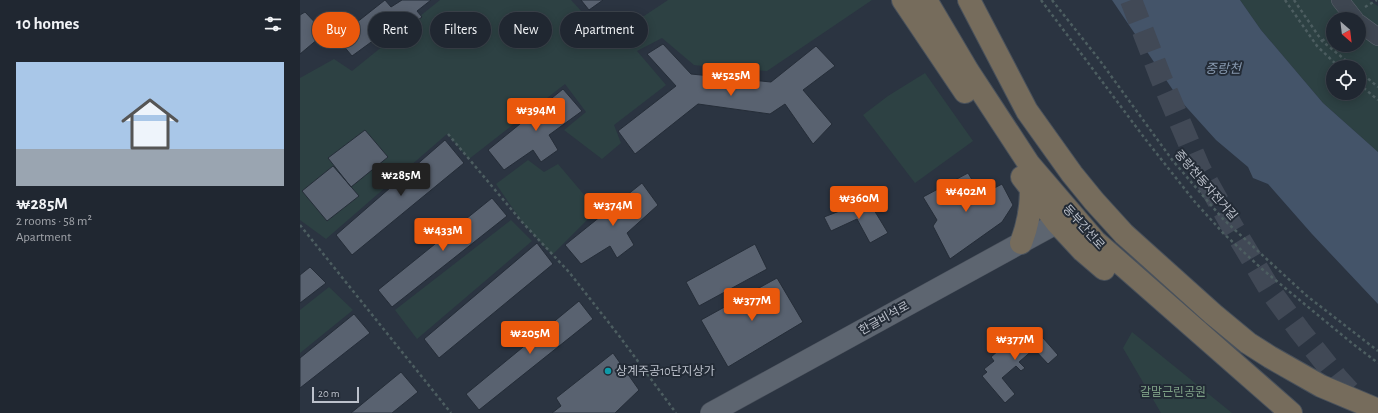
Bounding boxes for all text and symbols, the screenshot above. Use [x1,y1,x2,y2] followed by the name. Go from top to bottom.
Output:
[312,12,360,48] chip: Buy
[368,12,422,48] chip: Rent
[430,12,491,48] chip: Filters
[499,12,552,48] chip: New
[560,12,648,48] chip: Apartment
[1326,12,1366,52] north arrow
[1326,12,1366,100] map controls
[262,13,284,35] icon: filters
[16,15,79,32] text: 10 homes
[1326,60,1366,100] button: locate
[1205,62,1242,76] water label: 중랑천
[703,63,759,97] pin: ₩525M
[712,69,750,82] text: ₩525M
[114,88,186,160] icon: home
[508,98,564,132] pin: ₩394M
[516,104,556,117] text: ₩394M
[1172,147,1240,222] street label: 중랑천동자전거길
[373,163,429,197] pin: ₩285M
[381,169,421,182] text: ₩285M
[938,179,994,213] pin: ₩402M
[946,185,986,198] text: ₩402M
[831,186,887,220] pin: ₩360M
[839,192,879,205] text: ₩360M
[585,193,641,227] pin: ₩374M
[16,195,68,212] text: ₩285M
[593,199,633,212] text: ₩374M
[1061,202,1107,252] street label: 동부간선로
[16,215,92,228] text: 2 rooms · 58 m²
[415,218,471,252] pin: ₩433M
[423,224,463,237] text: ₩433M
[16,231,71,244] text: Apartment
[724,288,780,322] pin: ₩377M
[733,294,771,307] text: ₩377M
[857,299,911,337] street label: 한글비석로
[502,321,558,355] pin: ₩205M
[510,327,550,340] text: ₩205M
[987,327,1043,361] pin: ₩377M
[996,333,1034,346] text: ₩377M
[616,365,715,377] place label: 상계주공10단지상가
[603,366,613,376] marker: 상계주공10단지상가
[312,385,359,404] scale bar
[1140,386,1206,398] park label: 갈말근린공원
[318,388,339,399] text: 20 m

